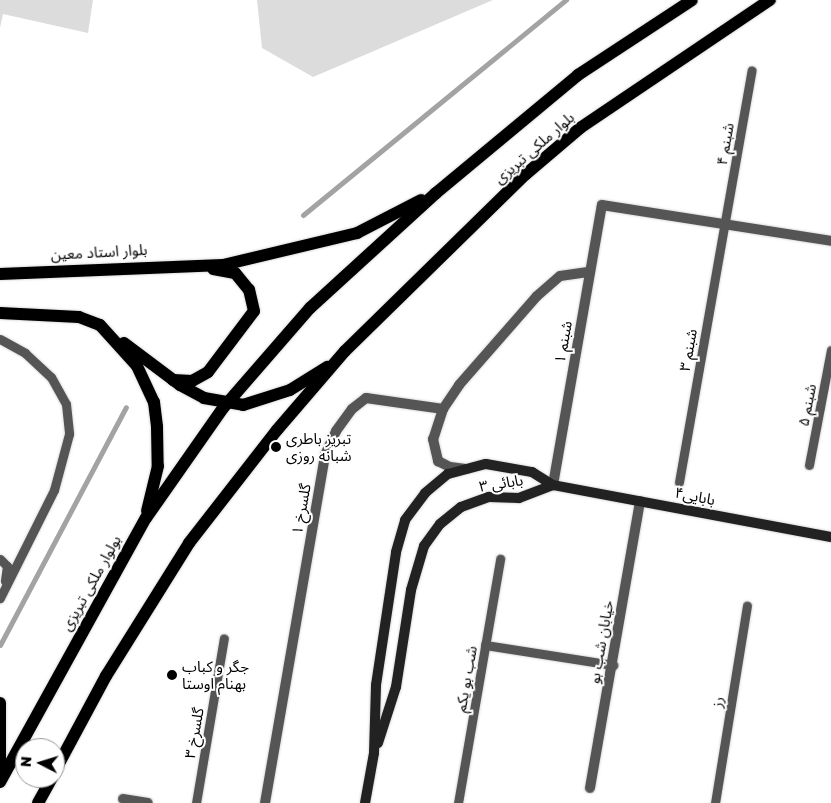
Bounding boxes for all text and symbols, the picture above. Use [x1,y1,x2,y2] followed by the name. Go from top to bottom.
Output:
[490,108,578,188] street label: بلوار ملکى تبریزى
[712,121,738,167] street label: شبنم ۴
[50,240,148,264] street label: بلوار استاد معین
[550,319,576,365] street label: شبنم ۱
[675,327,701,373] street label: شبنم ۳
[794,382,820,428] street label: شبنم ۵
[286,429,351,464] place label: تبریز باطری شبانه روزی
[270,441,282,453] marker: تبریز باطری شبانه روزی
[478,471,524,495] street label: بابائی ۳
[288,482,314,536] street label: گلسرخ ۱
[673,483,717,509] street label: بابایی۴
[57,532,125,634] street label: بولوار ملکی تبریزی
[585,599,617,685] street label: خیابان شب بو
[451,644,481,714] street label: شب بو یکم
[182,657,249,692] place label: جگر و کباب بهنام اوستا
[166,669,178,681] marker: جگر و کباب بهنام اوستا
[707,695,727,709] street label: رز
[181,706,207,760] street label: گلسرخ ۳
[15,738,65,788] north arrow
[17,756,34,768] text: N

